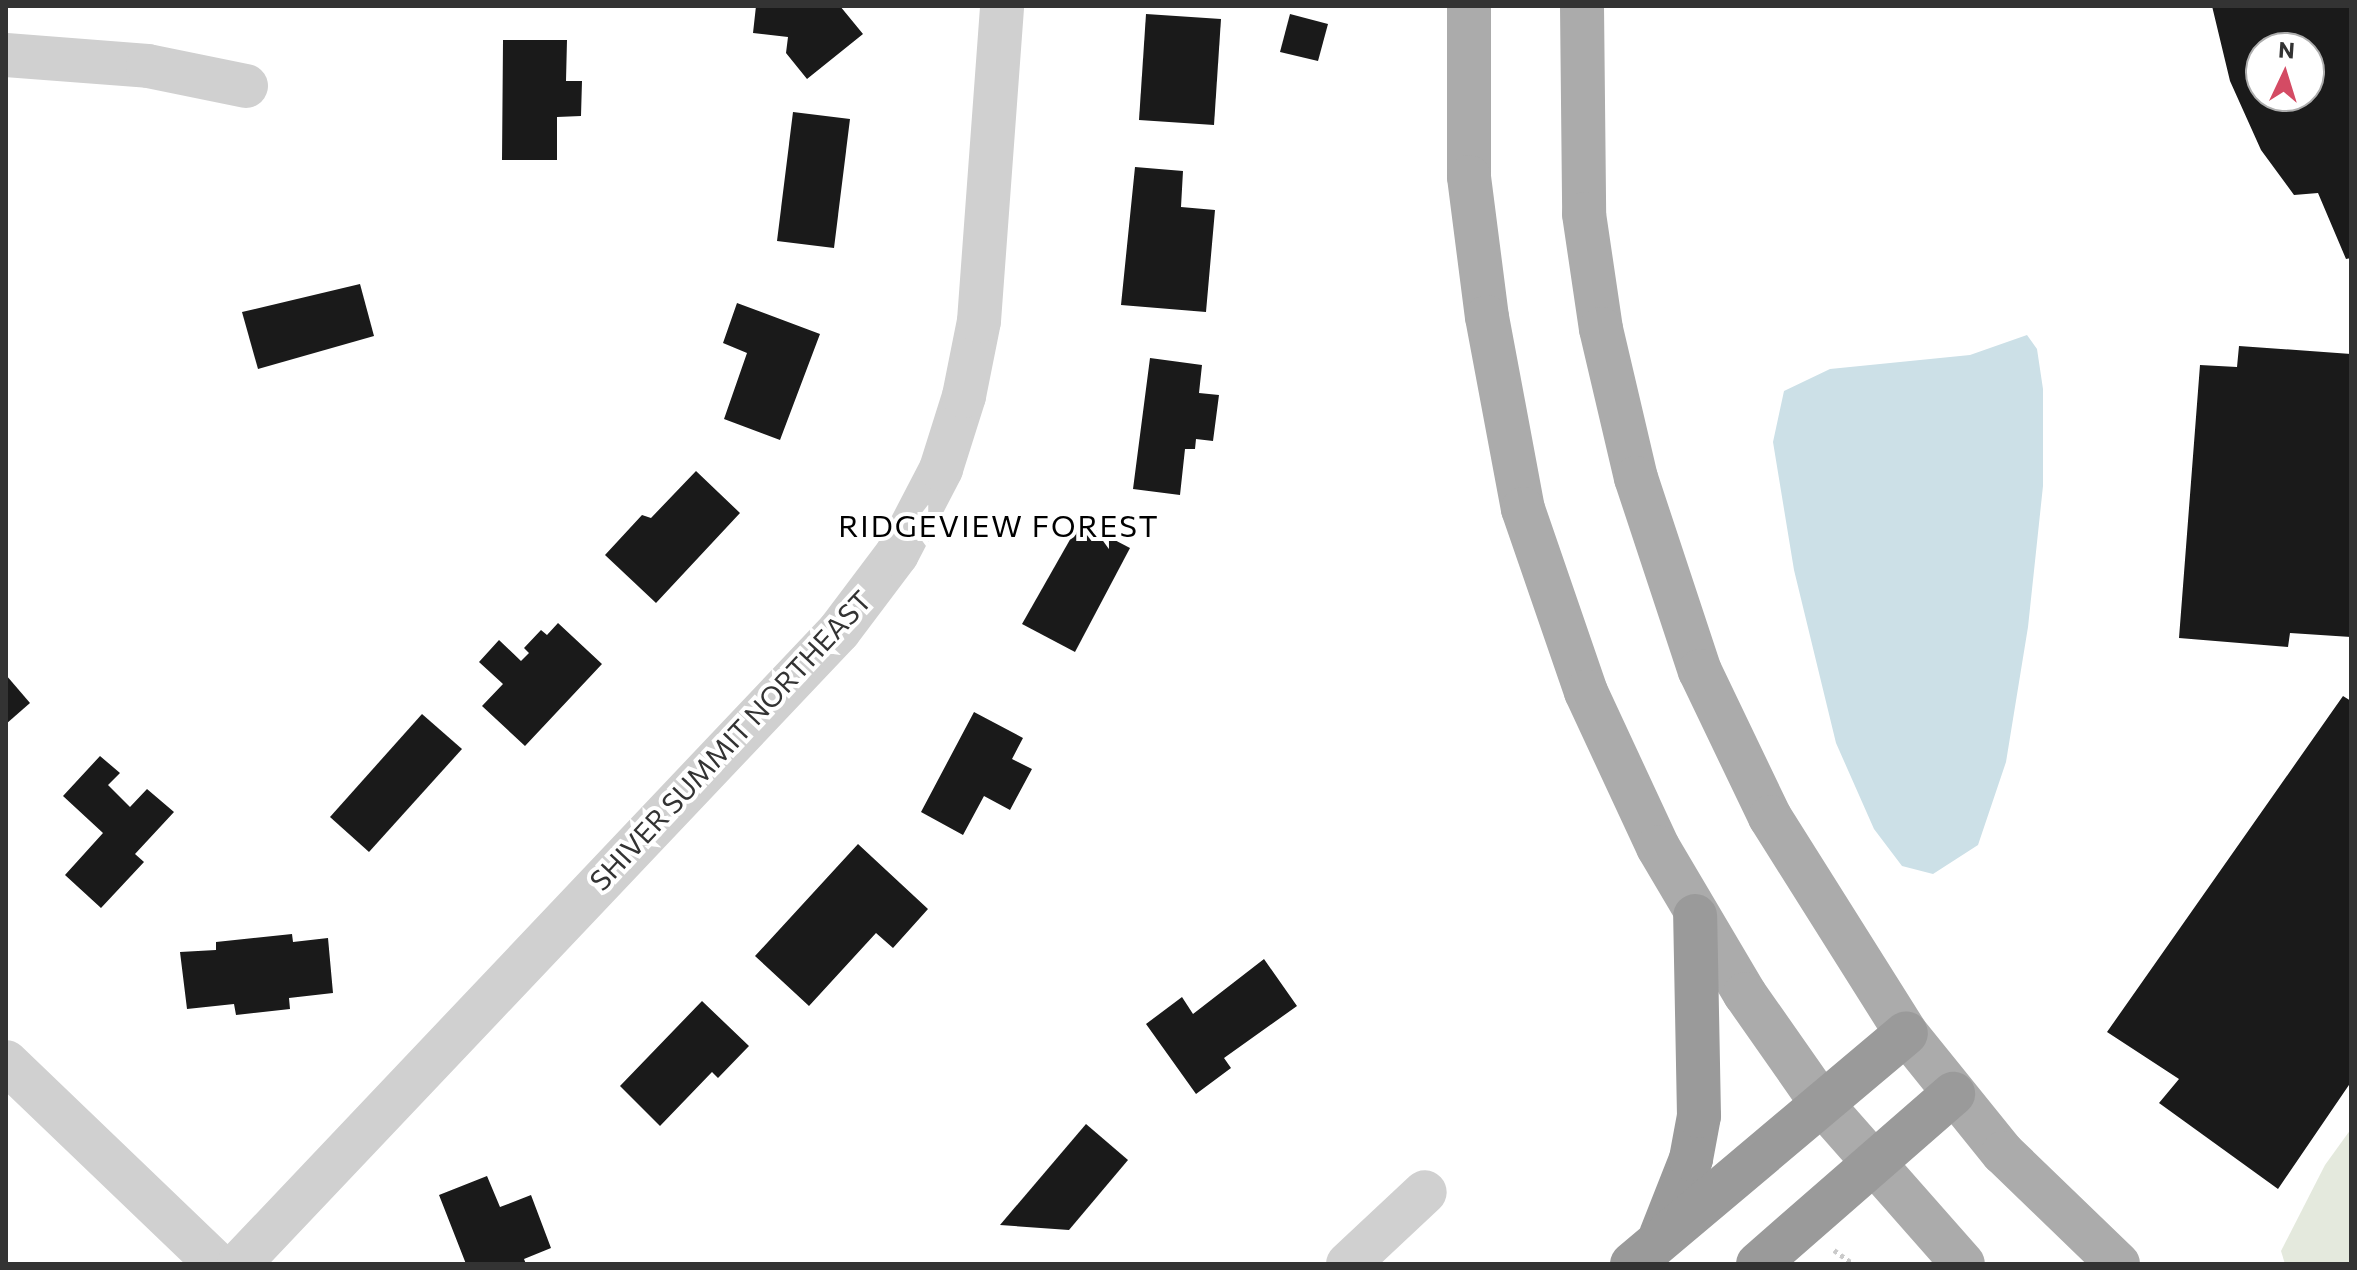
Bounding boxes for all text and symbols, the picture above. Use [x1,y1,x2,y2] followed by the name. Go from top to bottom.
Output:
[2245,32,2325,112] north arrow
[2277,36,2296,64] text: N
[838,507,1160,543] district label: RIDGEVIEW FOREST
[582,583,878,897] street label: SHIVER SUMMIT NORTHEAST

